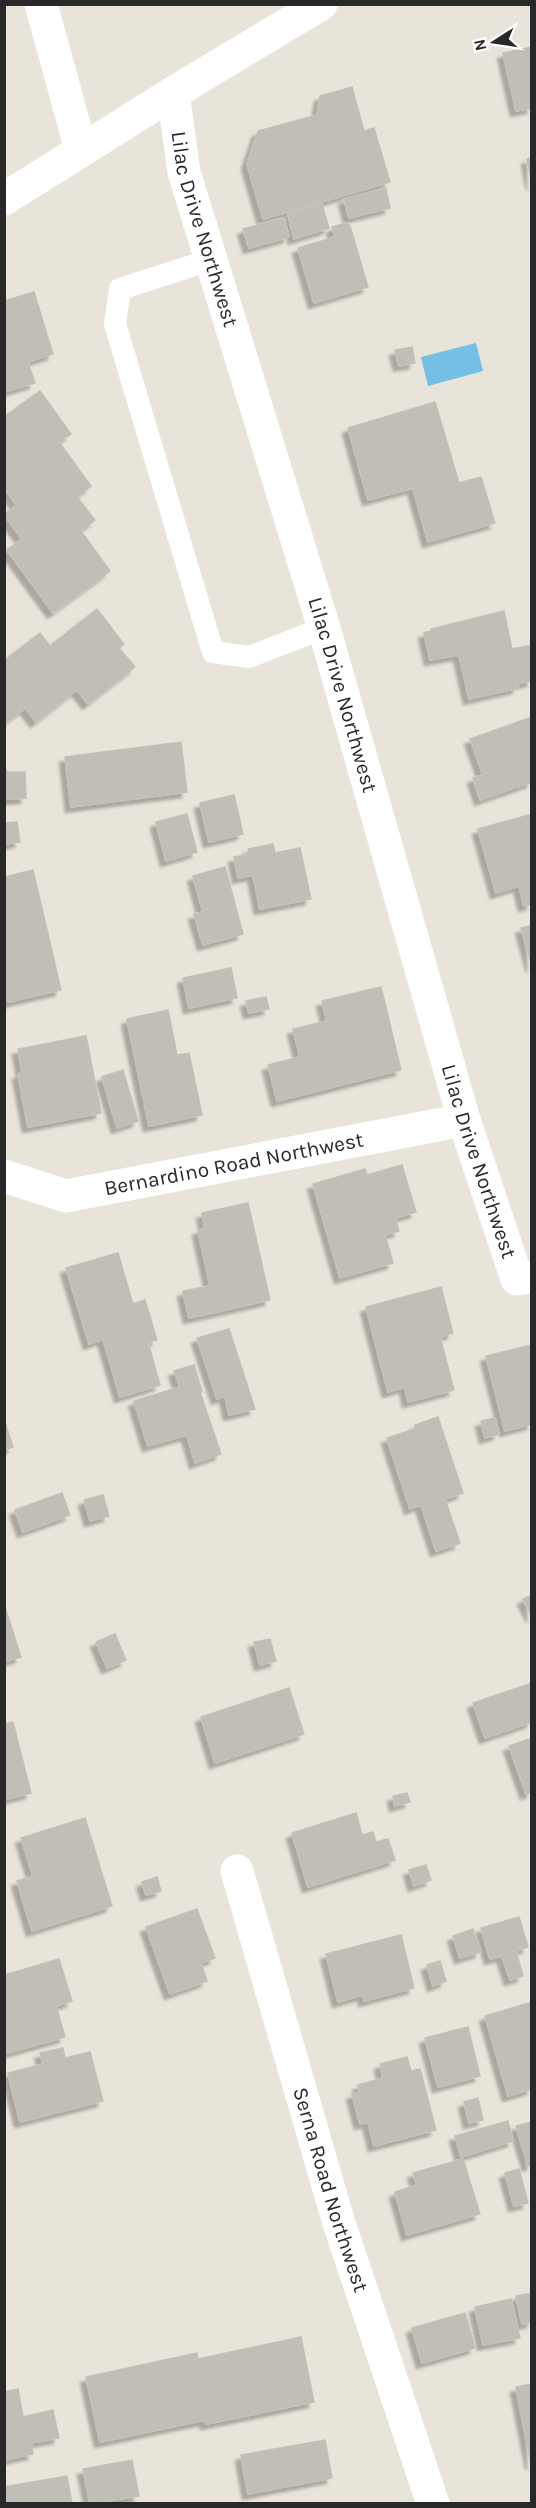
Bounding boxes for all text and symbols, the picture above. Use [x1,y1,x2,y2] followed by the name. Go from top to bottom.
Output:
[464,12,524,72] north arrow
[469,37,490,53] text: N
[166,130,243,330] street label: Lilac Drive Northwest
[303,594,382,795] street label: Lilac Drive Northwest
[437,1061,521,1261] street label: Lilac Drive Northwest
[102,1127,366,1200] street label: Bernardino Road Northwest
[288,2084,373,2295] street label: Serna Road Northwest

